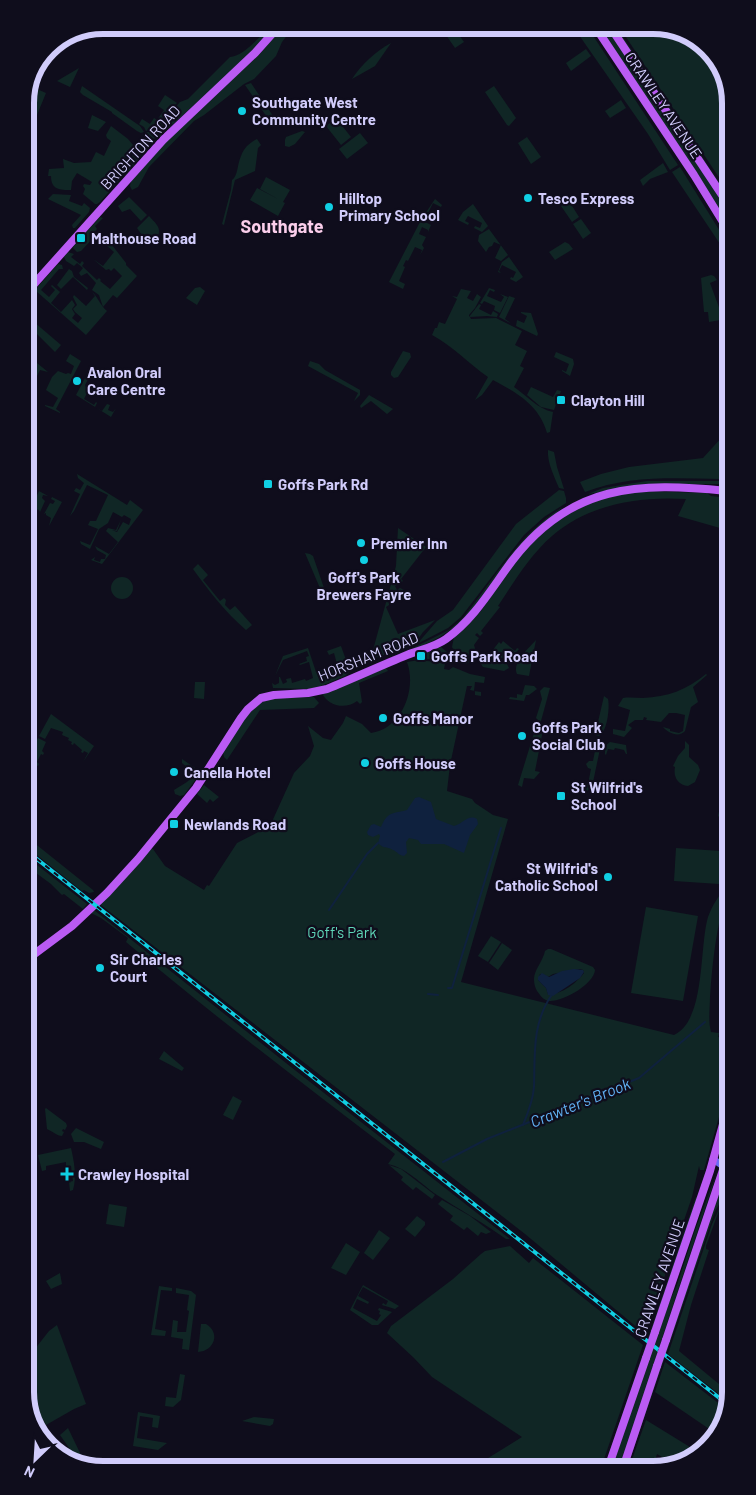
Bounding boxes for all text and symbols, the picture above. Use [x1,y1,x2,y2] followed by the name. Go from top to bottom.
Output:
[622,48,706,162] street label: CRAWLEY AVENUE
[252,93,376,128] place label: Southgate West Community Centre
[96,101,184,193] street label: BRIGHTON ROAD
[236,105,248,117] marker: Southgate West Community Centre
[339,189,440,224] place label: Hilltop Primary School
[538,189,635,207] place label: Tesco Express
[522,192,534,204] marker: Tesco Express
[323,201,335,213] marker: Hilltop Primary School
[240,215,324,237] district label: Southgate
[91,229,196,247] place label: Malthouse Road
[75,232,87,244] marker: Malthouse Road
[87,363,166,398] place label: Avalon Oral Care Centre
[71,375,83,387] marker: Avalon Oral Care Centre
[571,391,645,409] place label: Clayton Hill
[555,394,567,406] marker: Clayton Hill
[278,475,368,493] place label: Goffs Park Rd
[262,478,274,490] marker: Goffs Park Rd
[371,534,447,552] place label: Premier Inn
[355,537,367,549] marker: Premier Inn
[358,554,370,566] marker: Goff's Park Brewers Fayre
[317,568,411,603] place label: Goff's Park Brewers Fayre
[315,628,421,684] street label: HORSHAM ROAD
[431,647,538,665] place label: Goffs Park Road
[415,650,427,662] marker: Goffs Park Road
[393,709,473,727] place label: Goffs Manor
[377,712,389,724] marker: Goffs Manor
[532,718,605,753] place label: Goffs Park Social Club
[516,730,528,742] marker: Goffs Park Social Club
[375,754,456,772] place label: Goffs House
[359,757,371,769] marker: Goffs House
[184,763,271,781] place label: Canella Hotel
[168,766,180,778] marker: Canella Hotel
[571,778,643,813] place label: St Wilfrid's School
[555,790,567,802] marker: St Wilfrid's School
[184,815,286,833] place label: Newlands Road
[168,818,180,830] marker: Newlands Road
[495,859,598,894] place label: St Wilfrid's Catholic School
[602,871,614,883] marker: St Wilfrid's Catholic School
[307,923,377,941] park label: Goff's Park
[110,950,182,985] place label: Sir Charles Court
[94,962,106,974] marker: Sir Charles Court
[527,1073,633,1131] water label: Crawter's Brook
[78,1165,189,1183] place label: Crawley Hospital
[60,1167,74,1181] marker: Crawley Hospital
[630,1216,688,1340] street label: CRAWLEY AVENUE
[10,1435,60,1485] north arrow
[21,1463,37,1482] text: N

